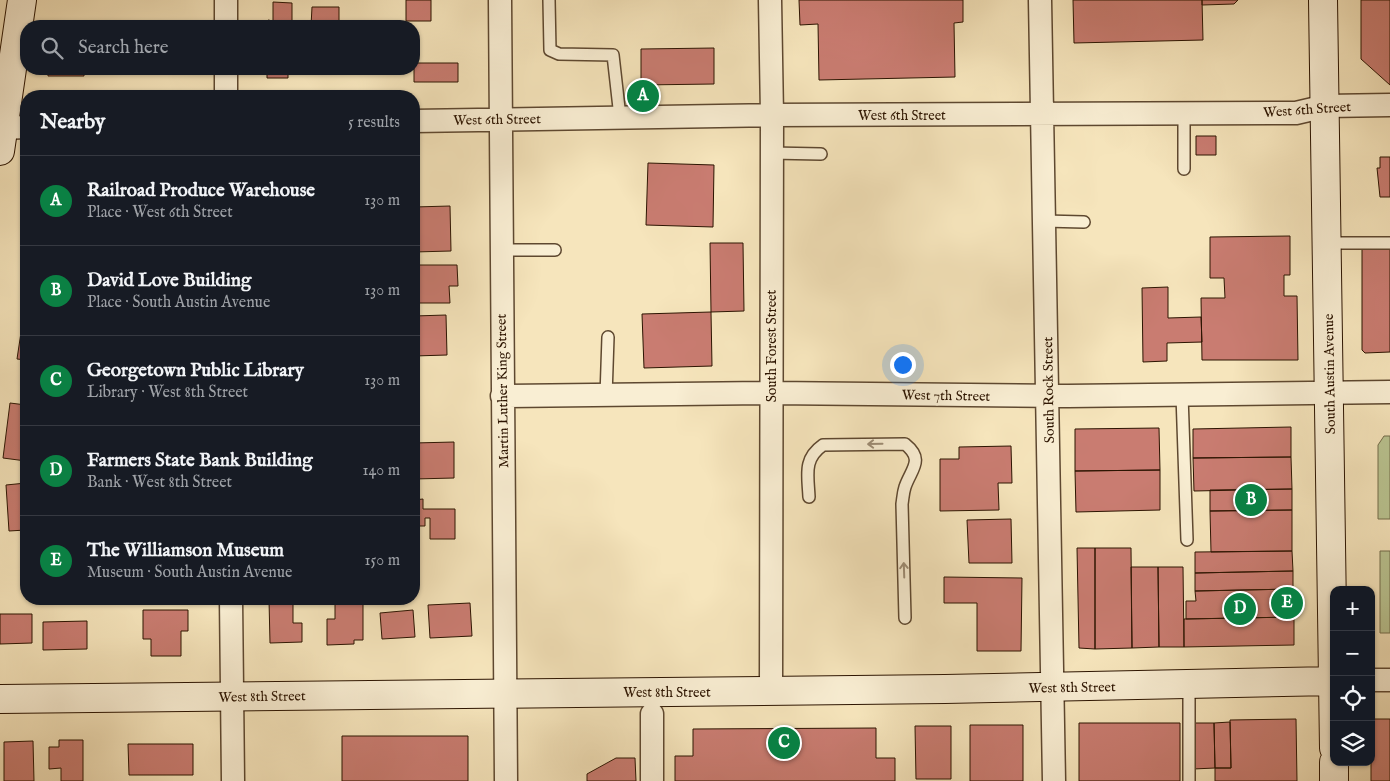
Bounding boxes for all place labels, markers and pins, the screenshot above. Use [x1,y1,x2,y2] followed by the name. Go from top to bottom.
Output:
[627,77,659,115] pin: A
[1235,481,1267,519] pin: B
[1271,584,1303,622] pin: E
[1224,590,1256,628] pin: D
[768,724,800,762] pin: C

